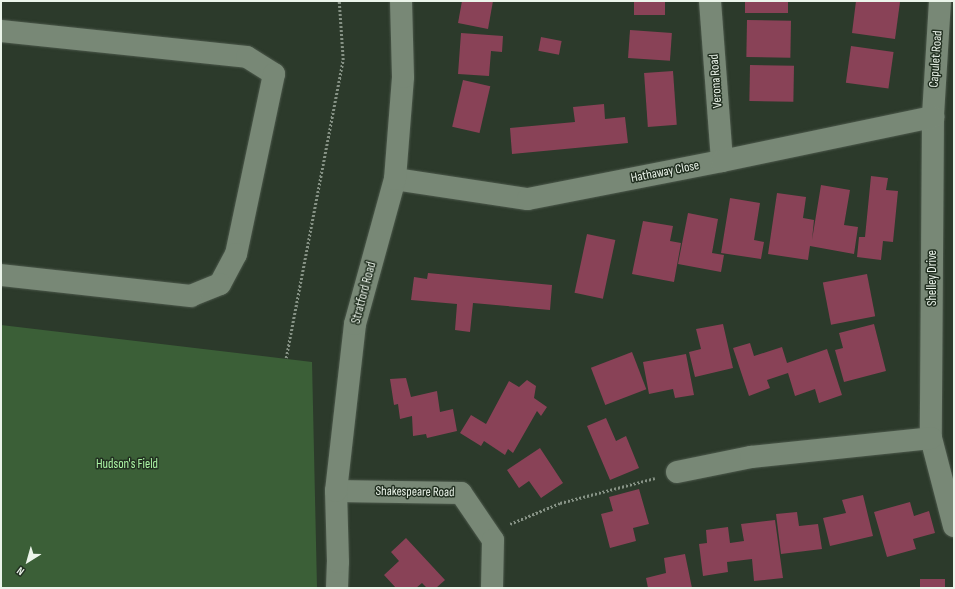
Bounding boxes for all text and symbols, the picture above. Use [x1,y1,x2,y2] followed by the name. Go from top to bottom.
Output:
[926,30,946,88] street label: Capulet Road
[706,54,726,108] street label: Verona Road
[630,158,700,186] street label: Hathaway Close
[924,250,940,306] street label: Shelley Drive
[348,260,380,326] street label: Stratford Road
[96,456,158,472] park label: Hudson's Field
[375,484,455,500] street label: Shakespeare Road
[8,541,48,581] north arrow
[14,564,27,578] text: N

